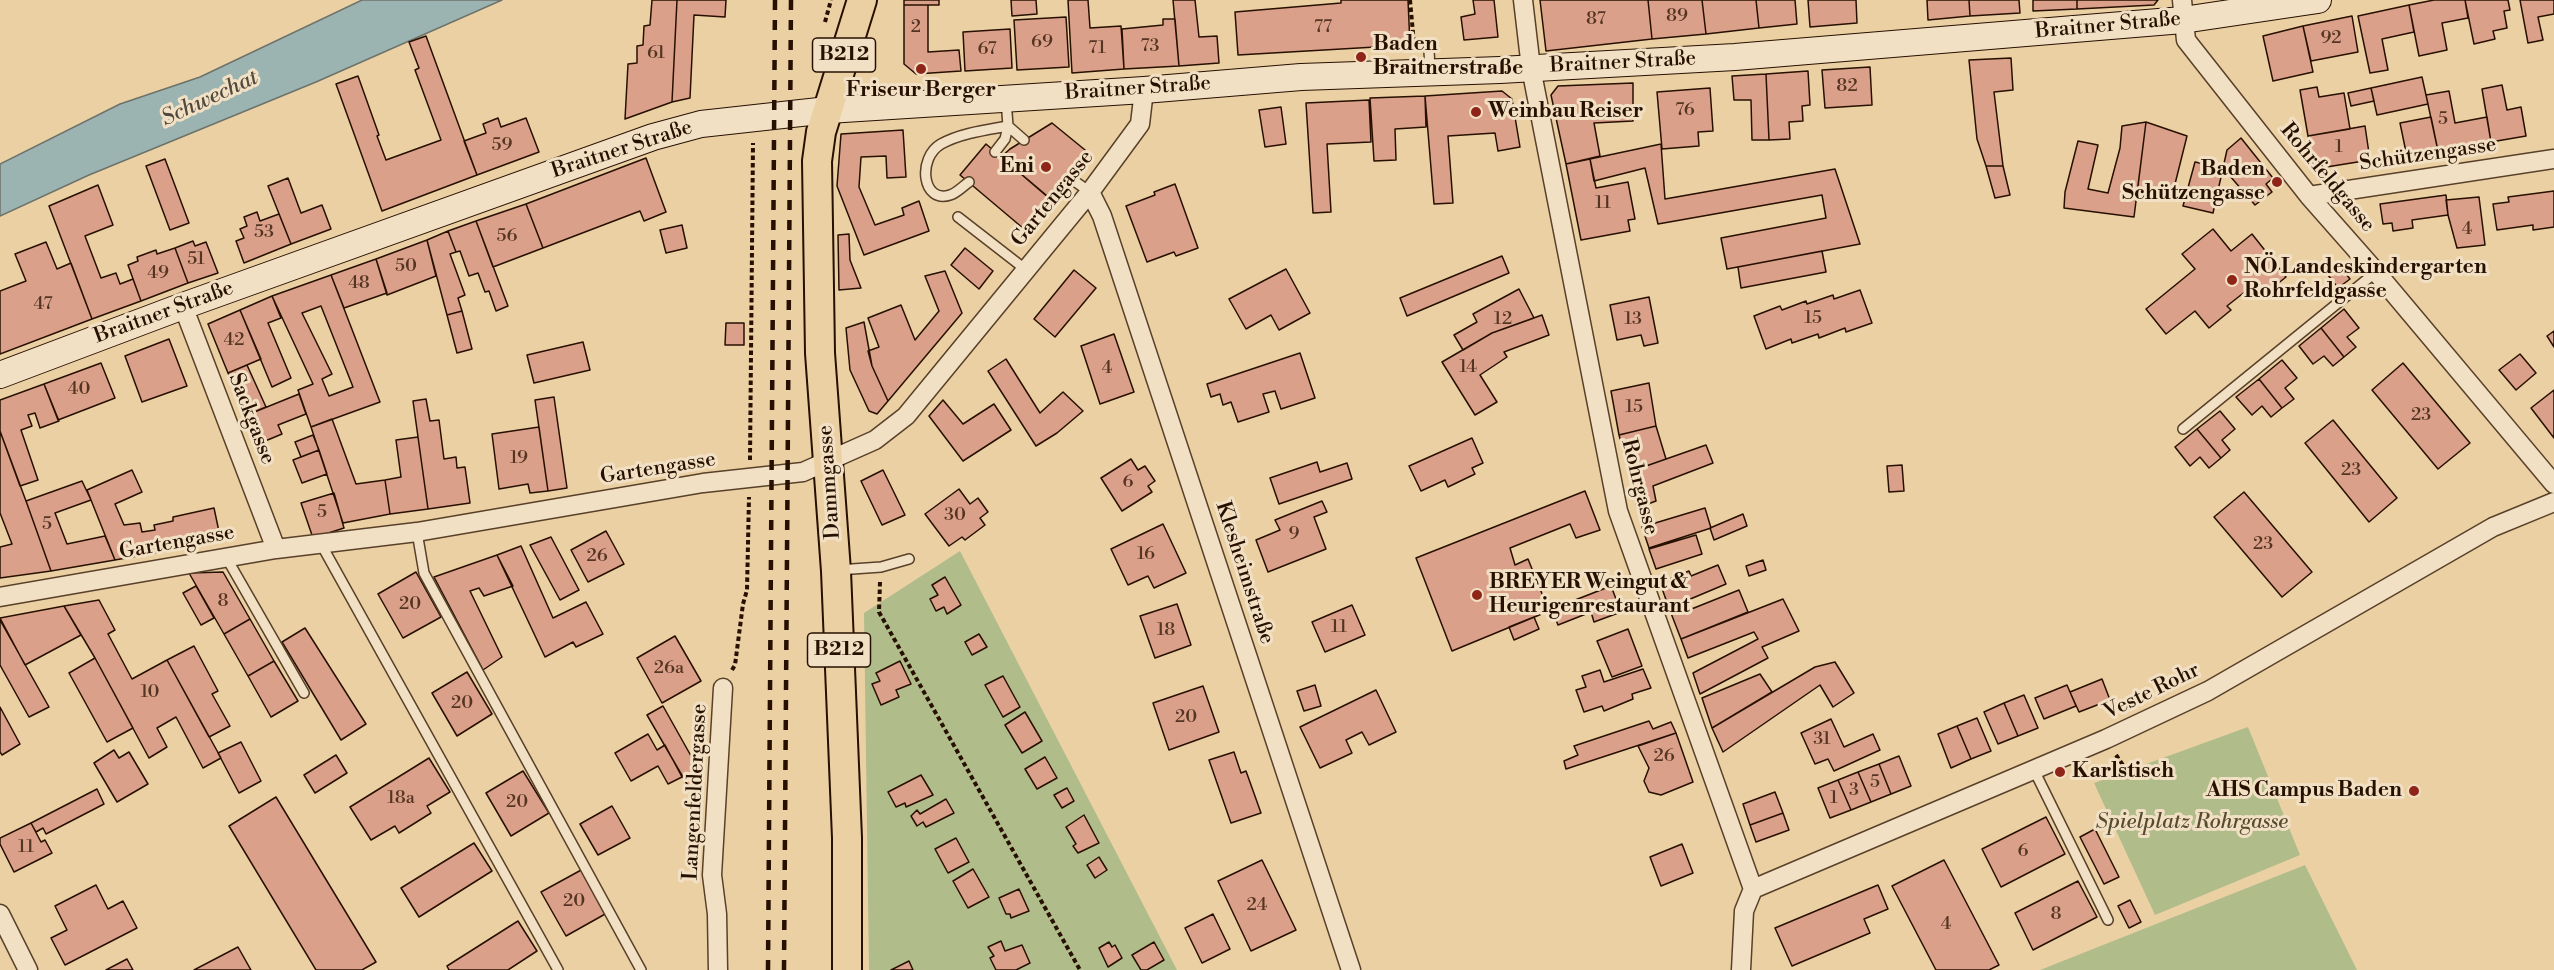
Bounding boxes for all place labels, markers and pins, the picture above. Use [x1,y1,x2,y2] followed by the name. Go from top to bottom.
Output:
[1373,32,1523,82] place label: Baden Braitnerstraße
[1354,50,1368,64] marker: Baden Braitnerstraße
[914,62,928,76] marker: Friseur Berger
[846,78,996,104] place label: Friseur Berger
[1488,99,1643,125] place label: Weinbau Reiser
[1469,105,1483,119] marker: Weinbau Reiser
[1000,154,1034,180] place label: Eni
[2122,157,2265,207] place label: Baden Schützengasse
[1039,160,1053,174] marker: Eni
[2270,175,2284,189] marker: Baden Schützengasse
[2244,255,2487,305] place label: NÖ Landeskindergarten Rohrfeldgasse
[2225,273,2239,287] marker: NÖ Landeskindergarten Rohrfeldgasse
[1489,570,1690,620] place label: BREYER Weingut & Heurigenrestaurant
[1470,588,1484,602] marker: BREYER Weingut & Heurigenrestaurant
[2072,759,2174,785] place label: Karlstisch
[2053,765,2067,779] marker: Karlstisch
[2206,778,2402,804] place label: AHS Campus Baden
[2407,784,2421,798] marker: AHS Campus Baden

